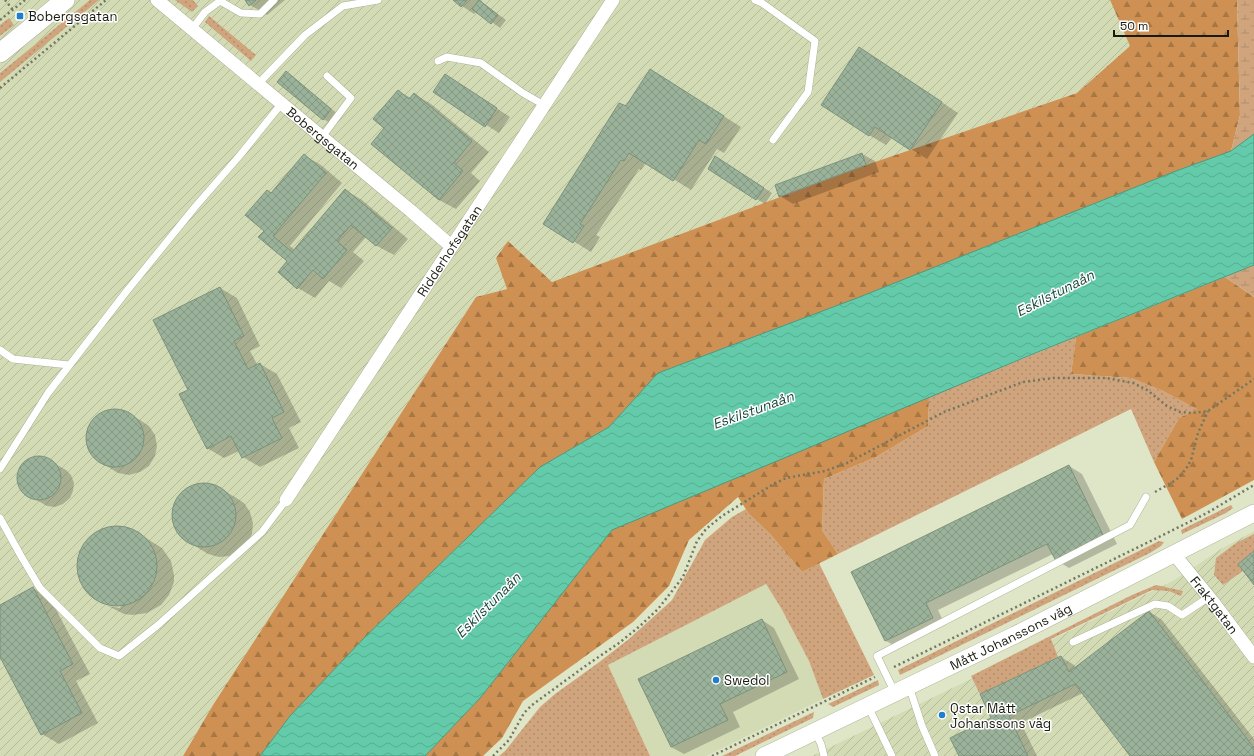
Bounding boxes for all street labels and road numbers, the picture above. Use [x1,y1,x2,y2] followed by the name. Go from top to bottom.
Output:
[283,103,363,173] street label: Bobergsgatan
[413,202,485,300] street label: Ridderhofsgatan
[1187,572,1242,637] street label: Fraktgatan
[947,599,1074,674] street label: Mått Johanssons väg

